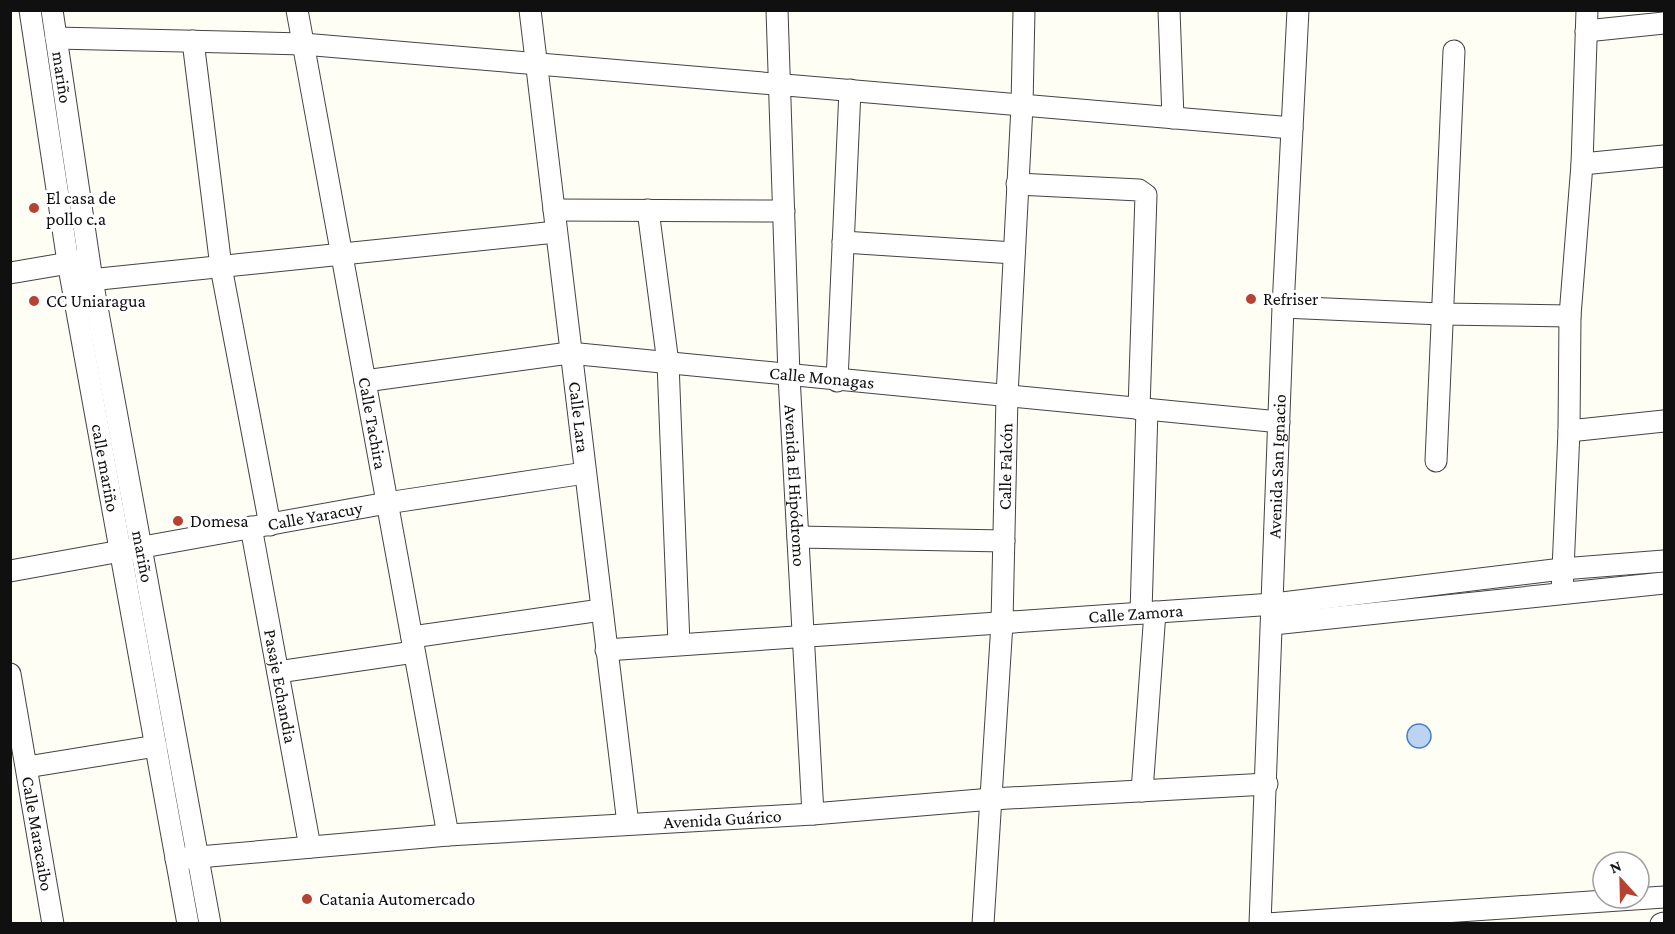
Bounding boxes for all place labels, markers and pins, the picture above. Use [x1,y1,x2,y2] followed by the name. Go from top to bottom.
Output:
[46,188,116,229] place label: El casa de pollo c.a
[27,201,41,215] marker: El casa de pollo c.a
[1263,289,1319,309] place label: Refriser
[46,291,146,311] place label: CC Uniaragua
[1244,292,1258,306] marker: Refriser
[27,294,41,308] marker: CC Uniaragua
[190,511,249,531] place label: Domesa
[171,514,185,528] marker: Domesa
[319,889,475,909] place label: Catania Automercado
[300,892,314,906] marker: Catania Automercado

